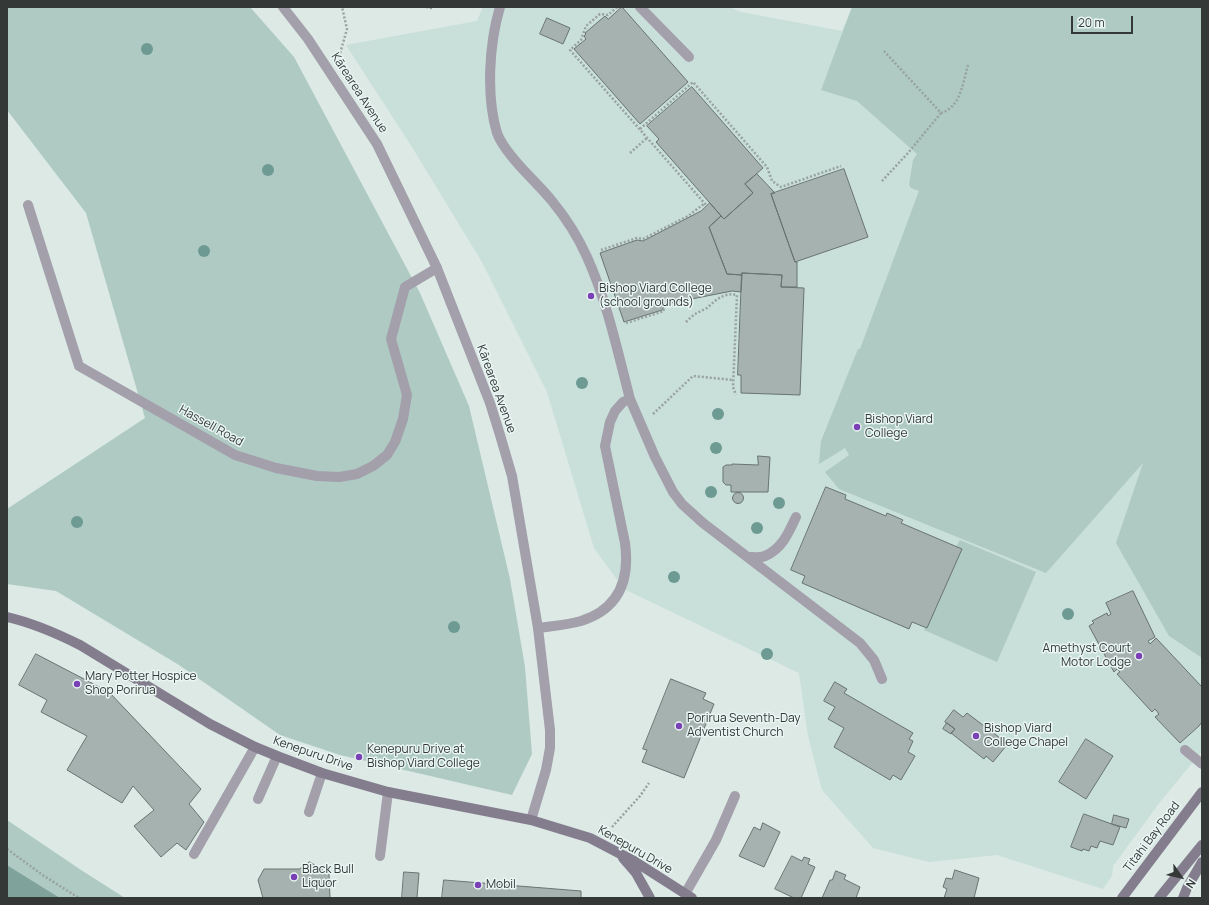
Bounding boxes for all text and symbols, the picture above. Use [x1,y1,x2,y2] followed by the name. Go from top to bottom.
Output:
[1073,8,1135,34] scale bar
[1078,14,1105,31] text: 20 m
[328,50,390,136] street label: Kārearea Avenue
[599,282,712,310] place label: Bishop Viard College (school grounds)
[586,291,596,301] marker: Bishop Viard College (school grounds)
[473,343,519,435] street label: Kārearea Avenue
[176,403,246,449] street label: Hassell Road
[865,413,933,441] place label: Bishop Viard College
[852,422,862,432] marker: Bishop Viard College
[1043,642,1131,670] place label: Amethyst Court Motor Lodge
[1134,651,1144,661] marker: Amethyst Court Motor Lodge
[85,670,197,698] place label: Mary Potter Hospice Shop Porirua
[72,679,82,689] marker: Mary Potter Hospice Shop Porirua
[687,712,801,740] place label: Porirua Seventh-Day Adventist Church
[674,721,684,731] marker: Porirua Seventh-Day Adventist Church
[984,722,1068,750] place label: Bishop Viard College Chapel
[971,731,981,741] marker: Bishop Viard College Chapel
[271,734,355,774] street label: Kenepuru Drive
[367,743,480,771] place label: Kenepuru Drive at Bishop Viard College
[354,752,364,762] marker: Kenepuru Drive at Bishop Viard College
[1121,799,1183,875] street label: Titahi Bay Road
[595,823,675,877] street label: Kenepuru Drive
[1161,857,1201,897] north arrow
[302,863,354,891] place label: Black Bull Liquor
[289,872,299,882] marker: Black Bull Liquor
[1183,877,1200,891] text: N
[486,878,516,892] place label: Mobil
[473,880,483,890] marker: Mobil

